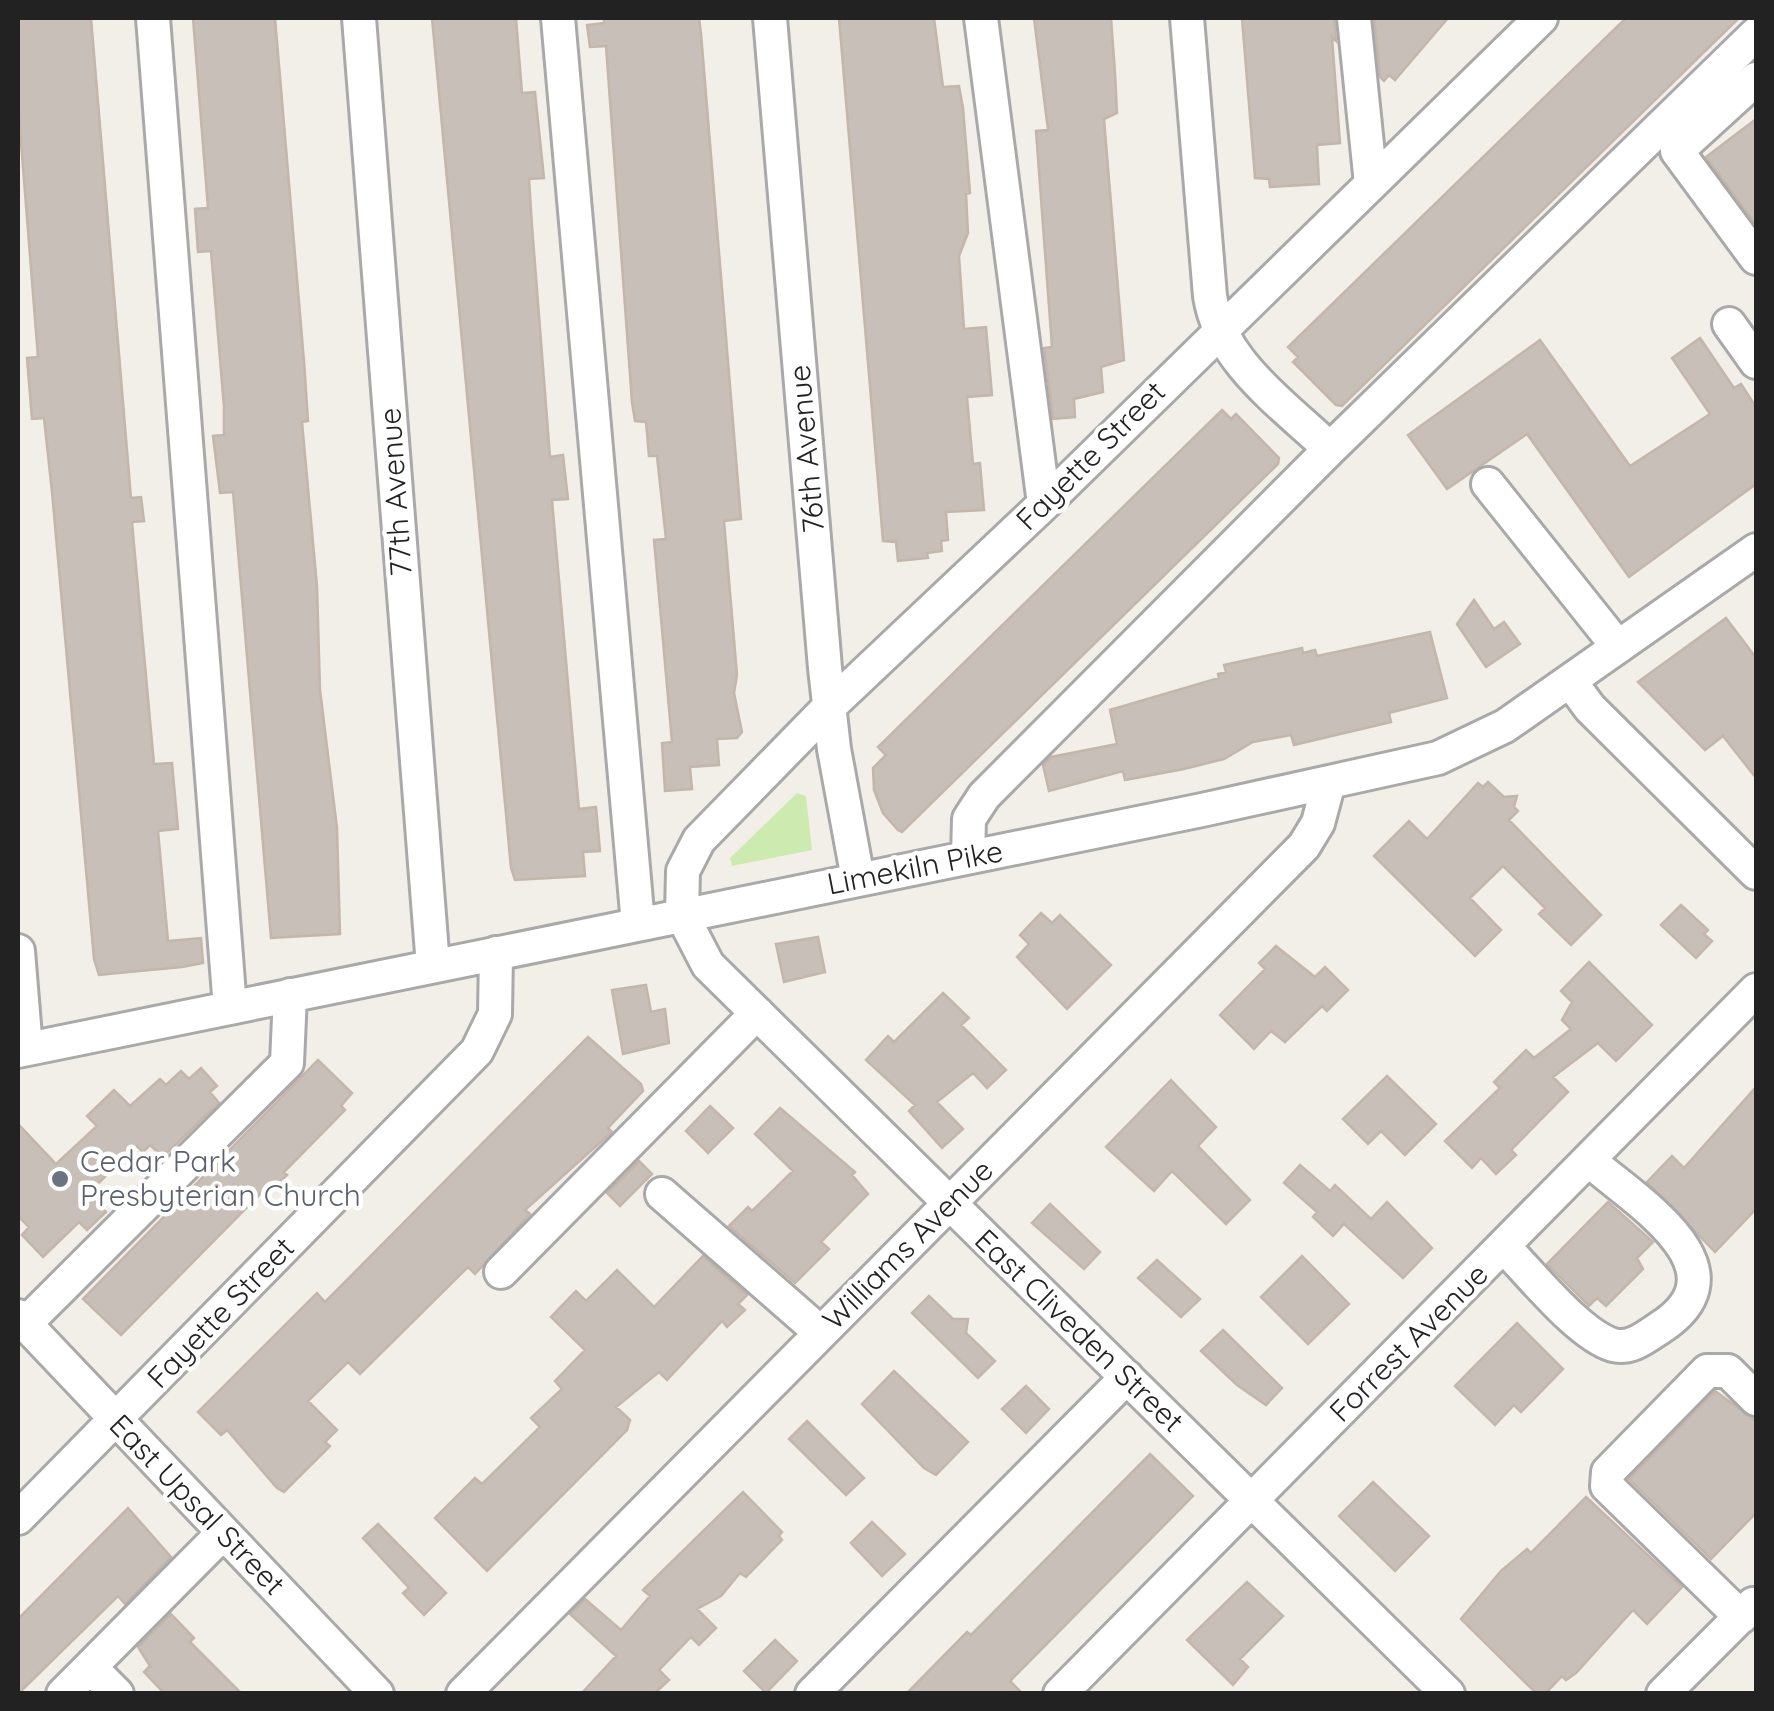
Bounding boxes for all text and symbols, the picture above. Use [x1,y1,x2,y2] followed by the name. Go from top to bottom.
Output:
[780,363,832,535] street label: 76th Avenue
[1008,373,1173,538] street label: Fayette Street
[370,407,420,578] street label: 77th Avenue
[824,831,1006,903] street label: Limekiln Pike
[80,1142,361,1214] place label: Cedar Park Presbyterian Church
[814,1151,1001,1338] street label: Williams Avenue
[49,1168,71,1190] marker: Cedar Park Presbyterian Church
[967,1221,1192,1440] street label: East Cliveden Street
[139,1229,302,1396] street label: Fayette Street
[1321,1255,1496,1430] street label: Forrest Avenue
[102,1406,294,1603] street label: East Upsal Street

